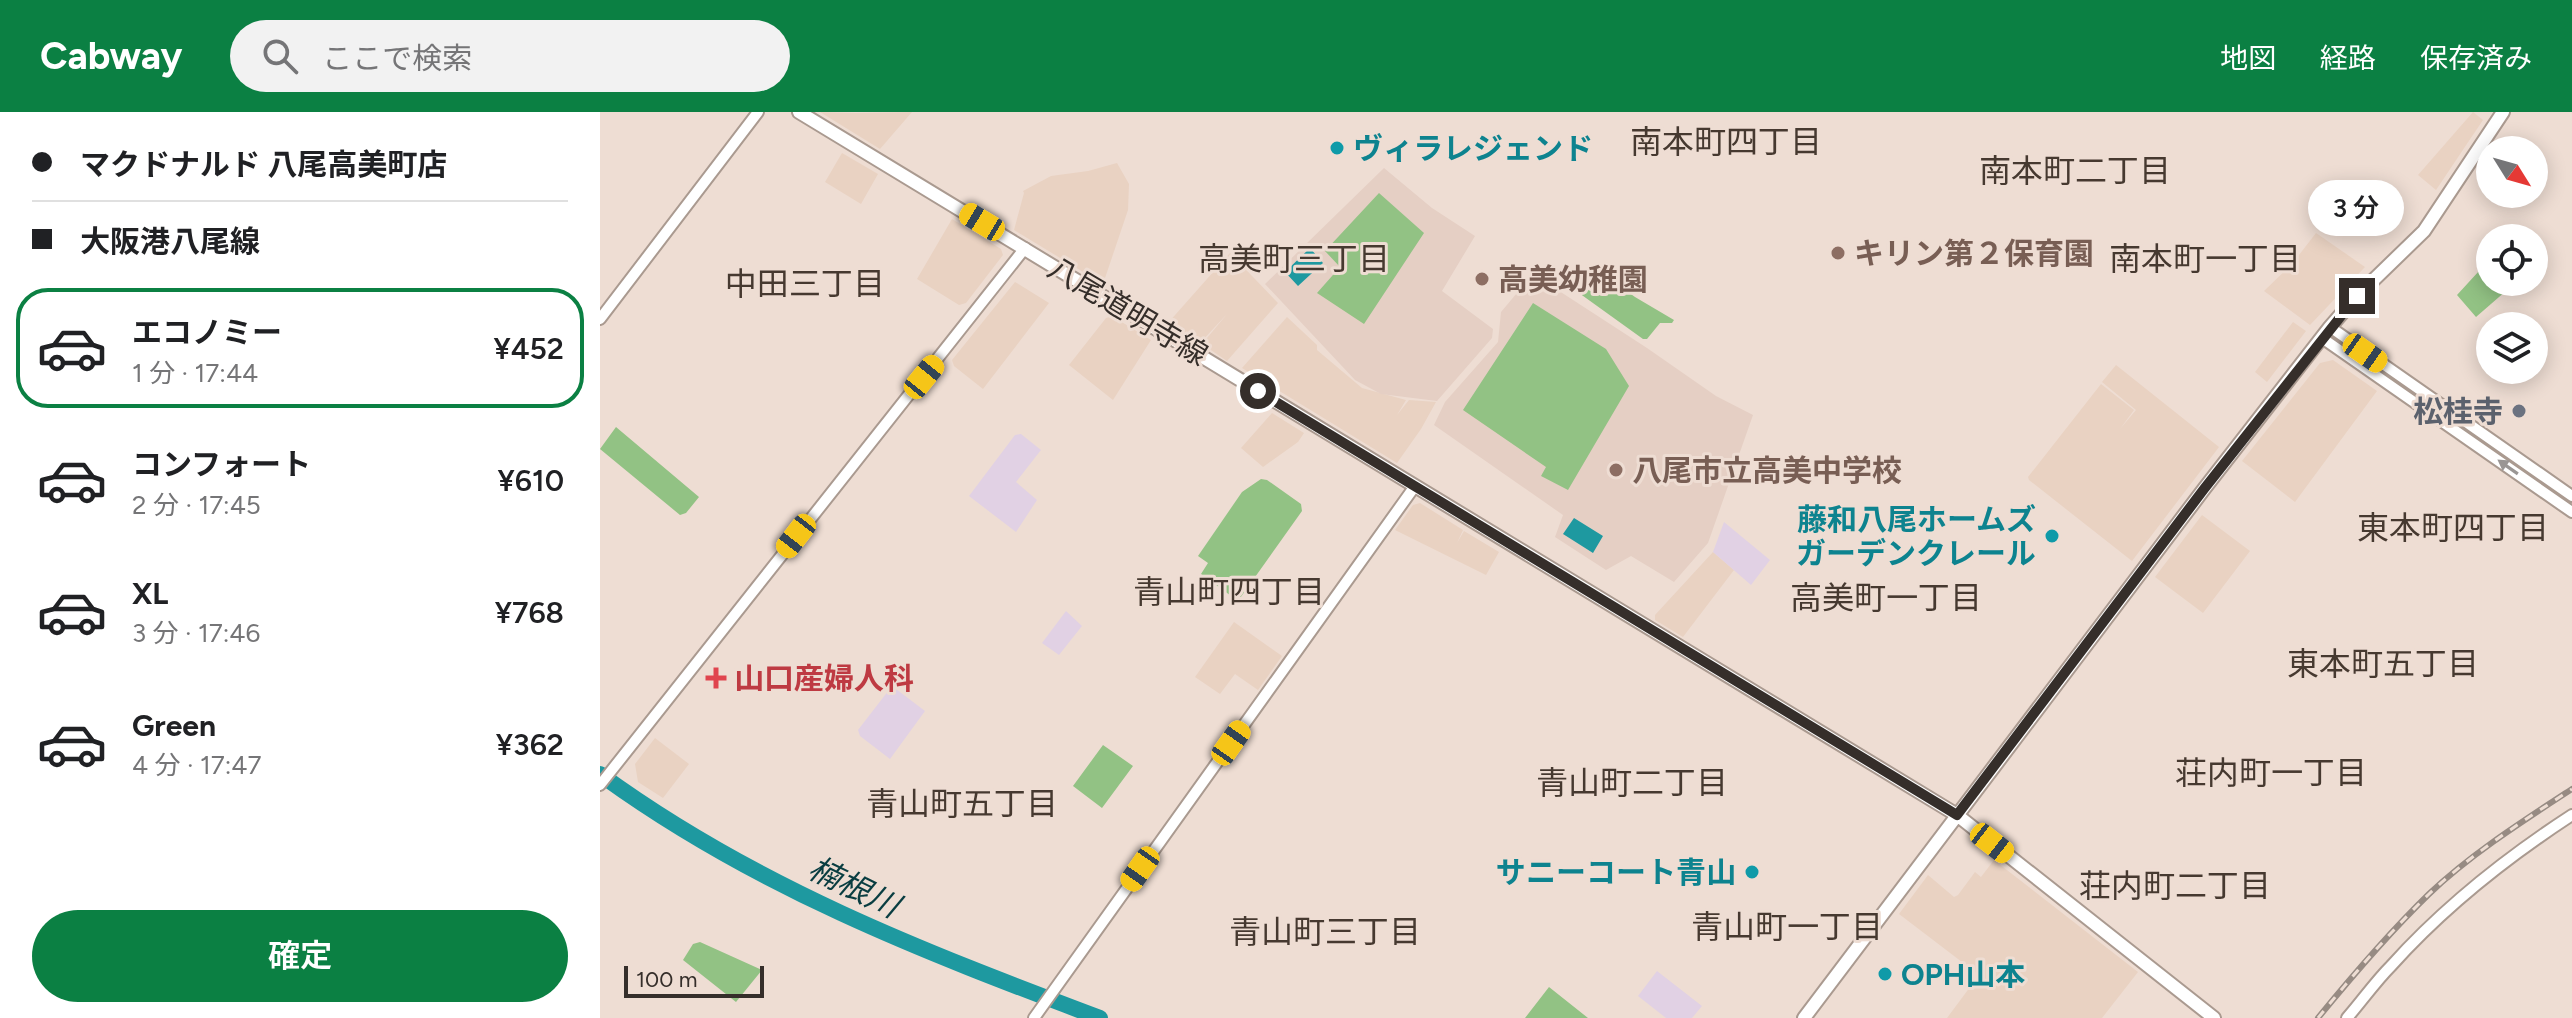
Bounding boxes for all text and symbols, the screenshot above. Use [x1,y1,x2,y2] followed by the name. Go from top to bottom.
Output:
[230,20,790,92] search box
[40,33,182,79] text: Cabway
[258,34,302,78] icon: search
[322,40,472,77] text: ここで検索
[2220,41,2276,75] text: 地図
[2320,41,2376,75] text: 経路
[2420,41,2532,75] text: 保存済み
[1630,123,1822,161] district label: 南本町四丁目
[1353,130,1593,167] place label: ヴィラレジェンド
[2476,136,2548,208] north arrow
[2476,136,2548,384] map controls
[1328,139,1346,157] marker: ヴィラレジェンド
[80,146,447,183] text: マクドナルド 八尾高美町店
[1979,152,2171,190] district label: 南本町二丁目
[2309,180,2405,236] callout: 3 分
[2333,192,2379,224] text: 3 分
[955,199,1009,245] car
[80,223,260,260] text: 大阪港八尾線
[2476,224,2548,296] button: locate
[1854,235,2094,272] place label: キリン第２保育園
[1198,240,1390,278] district label: 高美町三丁目
[2109,240,2301,278] district label: 南本町一丁目
[1829,244,1847,262] marker: キリン第２保育園
[1041,249,1215,373] street label: 八尾道明寺線
[1498,261,1648,298] place label: 高美幼稚園
[725,265,885,303] district label: 中田三丁目
[1473,270,1491,288] marker: 高美幼稚園
[2339,278,2375,314] route end
[36,312,108,384] icon: car
[2476,312,2548,384] button: layers
[132,314,282,351] text: エコノミー
[2338,329,2392,377] car
[493,330,564,367] text: ¥452
[900,351,948,403] car
[132,357,258,389] text: 1 分 · 17:44
[1240,373,1276,409] route start
[2413,393,2503,430] place label: 松桂寺
[2510,402,2528,420] marker: 松桂寺
[36,444,108,516] icon: car
[132,446,311,483] text: コンフォート
[1632,452,1902,489] place label: 八尾市立高美中学校
[2497,460,2518,475] one-way arrow
[1607,461,1625,479] marker: 八尾市立高美中学校
[498,462,564,499] text: ¥610
[132,489,261,521] text: 2 分 · 17:45
[1796,501,2036,572] place label: 藤和八尾ホームズ ガーデンクレール
[2357,509,2549,547] district label: 東本町四丁目
[772,510,820,562] car
[2043,527,2061,545] marker: 藤和八尾ホームズ ガーデンクレール
[1133,573,1325,611] district label: 青山町四丁目
[132,575,168,612] text: XL
[36,576,108,648] icon: car
[1790,579,1982,617] district label: 高美町一丁目
[495,594,564,631] text: ¥768
[132,617,260,649] text: 3 分 · 17:46
[2287,645,2479,683] district label: 東本町五丁目
[734,660,914,697] place label: 山口産婦人科
[705,667,727,689] marker: 山口産婦人科
[132,707,216,744] text: Green
[36,708,108,780] icon: car
[1207,716,1255,770] car
[496,726,564,763] text: ¥362
[132,749,261,781] text: 4 分 · 17:47
[2175,754,2367,792] district label: 荘内町一丁目
[1536,764,1728,802] district label: 青山町二丁目
[866,785,1058,823] district label: 青山町五丁目
[1966,819,2018,867] car
[1116,842,1164,896] car
[803,849,908,926] water label: 楠根川
[1496,854,1736,891] place label: サニーコート青山
[1743,863,1761,881] marker: サニーコート青山
[2079,867,2271,905] district label: 荘内町二丁目
[1691,908,1883,946] district label: 青山町一丁目
[32,910,568,1002] button: 確定
[1229,913,1421,951] district label: 青山町三丁目
[1901,956,2025,993] place label: OPH山本
[624,962,764,998] scale bar
[1876,965,1894,983] marker: OPH山本
[636,966,697,993] text: 100 m

